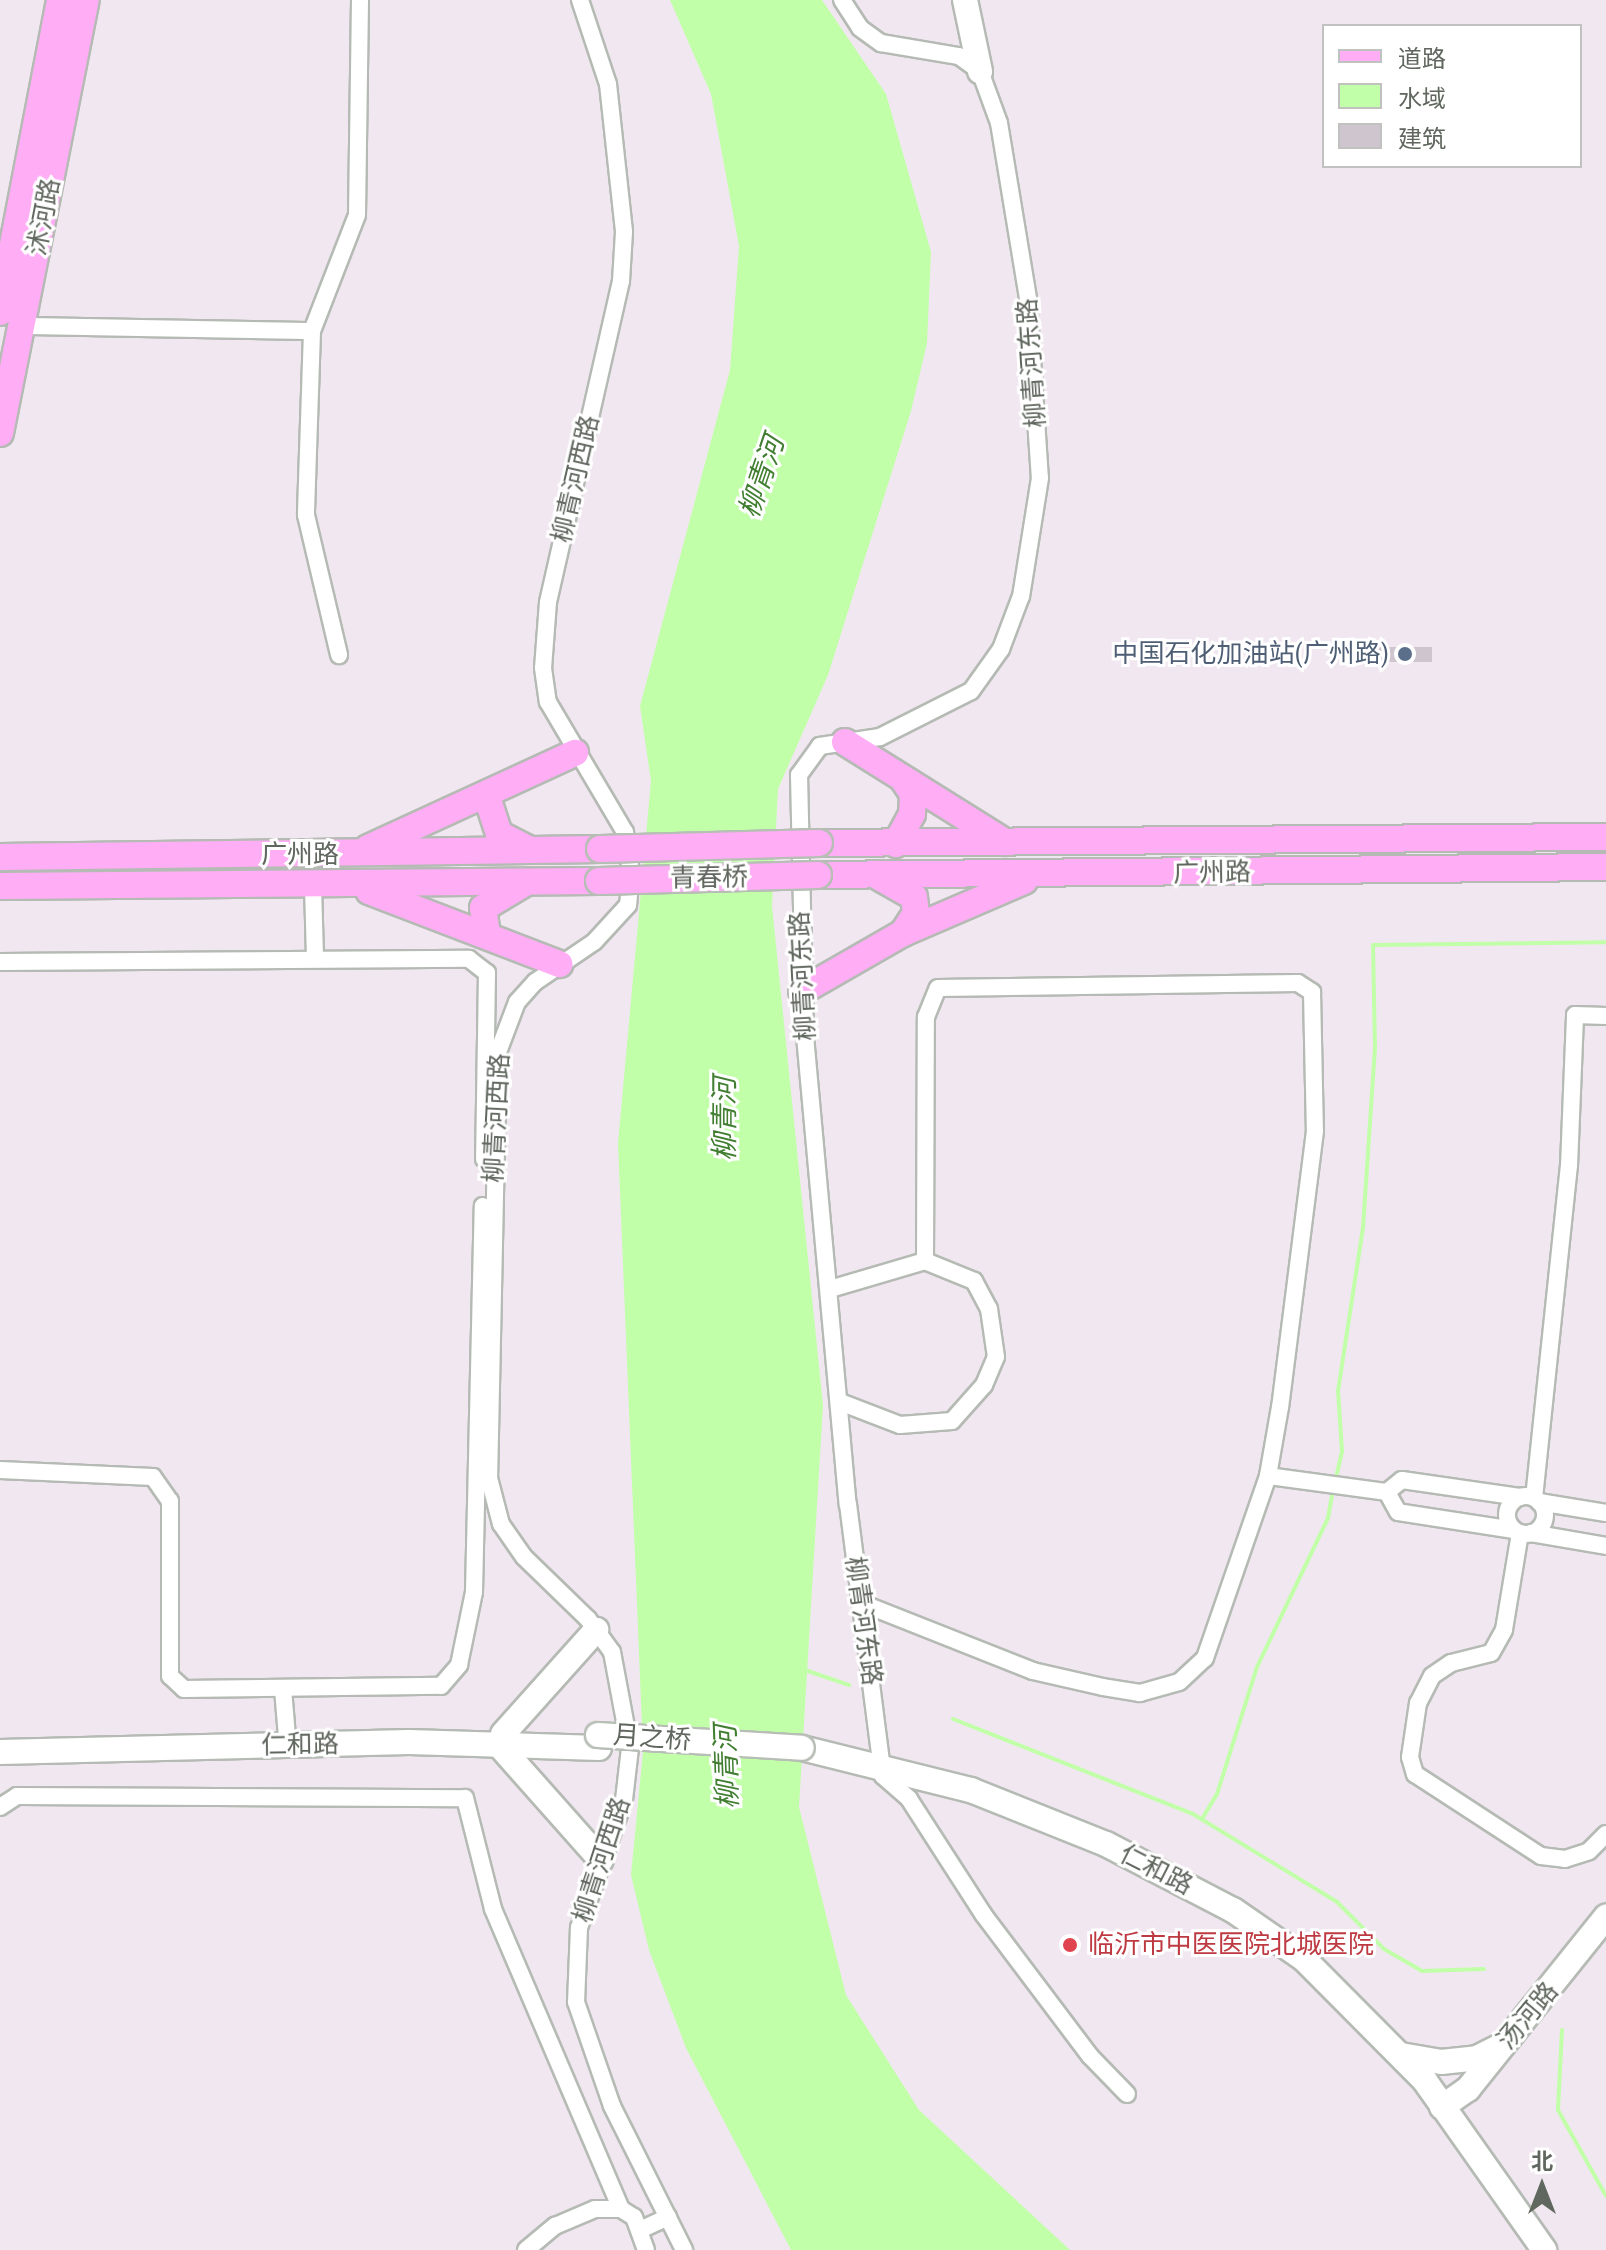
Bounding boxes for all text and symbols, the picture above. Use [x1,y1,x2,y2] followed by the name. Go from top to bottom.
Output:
[1322,24,1582,168] legend
[1398,45,1446,73] text: 道路
[1398,85,1446,113] text: 水域
[1398,125,1446,153] text: 建筑
[21,176,67,258] street label: 沭河路
[1012,297,1052,429] street label: 柳青河东路
[546,412,606,546] street label: 柳青河西路
[732,432,792,522] water label: 柳青河
[1113,638,1389,670] place label: 中国石化加油站(广州路)
[1396,645,1414,663] marker: 中国石化加油站(广州路)
[261,839,339,871] street label: 广州路
[1173,857,1251,889] street label: 广州路
[670,862,748,894] street label: 青春桥
[784,910,822,1042] street label: 柳青河东路
[478,1052,516,1184] street label: 柳青河西路
[708,1077,742,1161] water label: 柳青河
[839,1554,887,1688] street label: 柳青河东路
[612,1720,692,1756] street label: 月之桥
[709,1724,745,1810] water label: 柳青河
[261,1729,339,1761] street label: 仁和路
[567,1793,637,1927] street label: 柳青河西路
[1114,1838,1198,1902] street label: 仁和路
[1088,1929,1374,1961] place label: 临沂市中医医院北城医院
[1059,1934,1081,1956] marker: 临沂市中医医院北城医院
[1491,1976,1565,2056] street label: 汤河路
[1502,2146,1582,2226] north arrow
[1531,2149,1553,2174] text: 北

